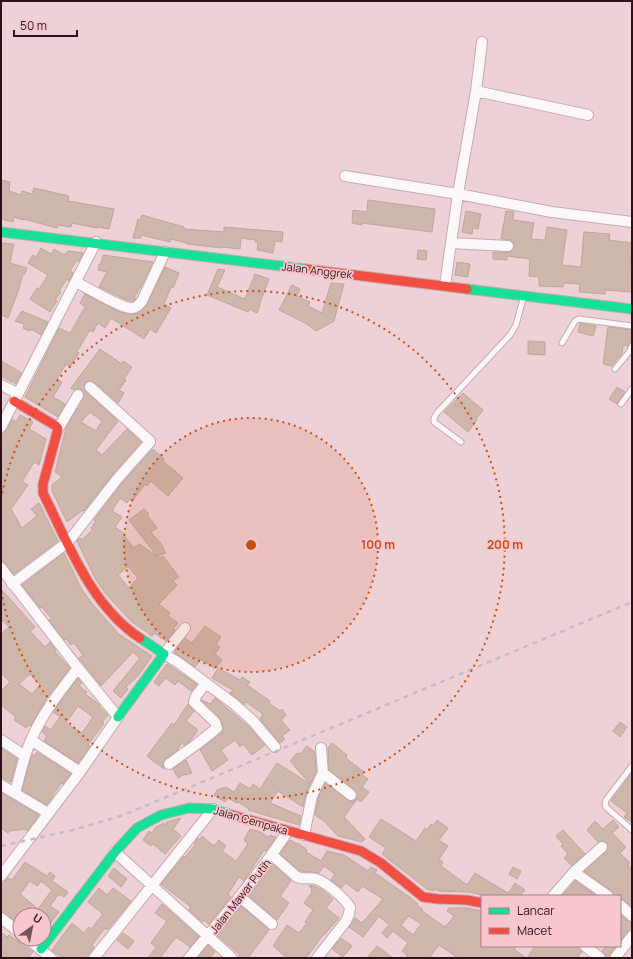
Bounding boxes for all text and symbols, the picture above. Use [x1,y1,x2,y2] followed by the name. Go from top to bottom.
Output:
[14,12,77,38] scale bar
[20,17,47,34] text: 50 m
[281,258,354,282] street label: Jalan Anggrek
[361,536,395,553] text: 100 m
[487,536,523,553] text: 200 m
[244,538,258,552] centre of rings
[212,802,290,838] street label: Jalan Cempaka
[206,856,274,936] street label: Jalan Mawar Putih
[481,895,621,947] legend
[517,902,555,919] text: Lancar
[12,907,52,947] north arrow
[30,910,45,927] text: U
[517,922,552,939] text: Macet

